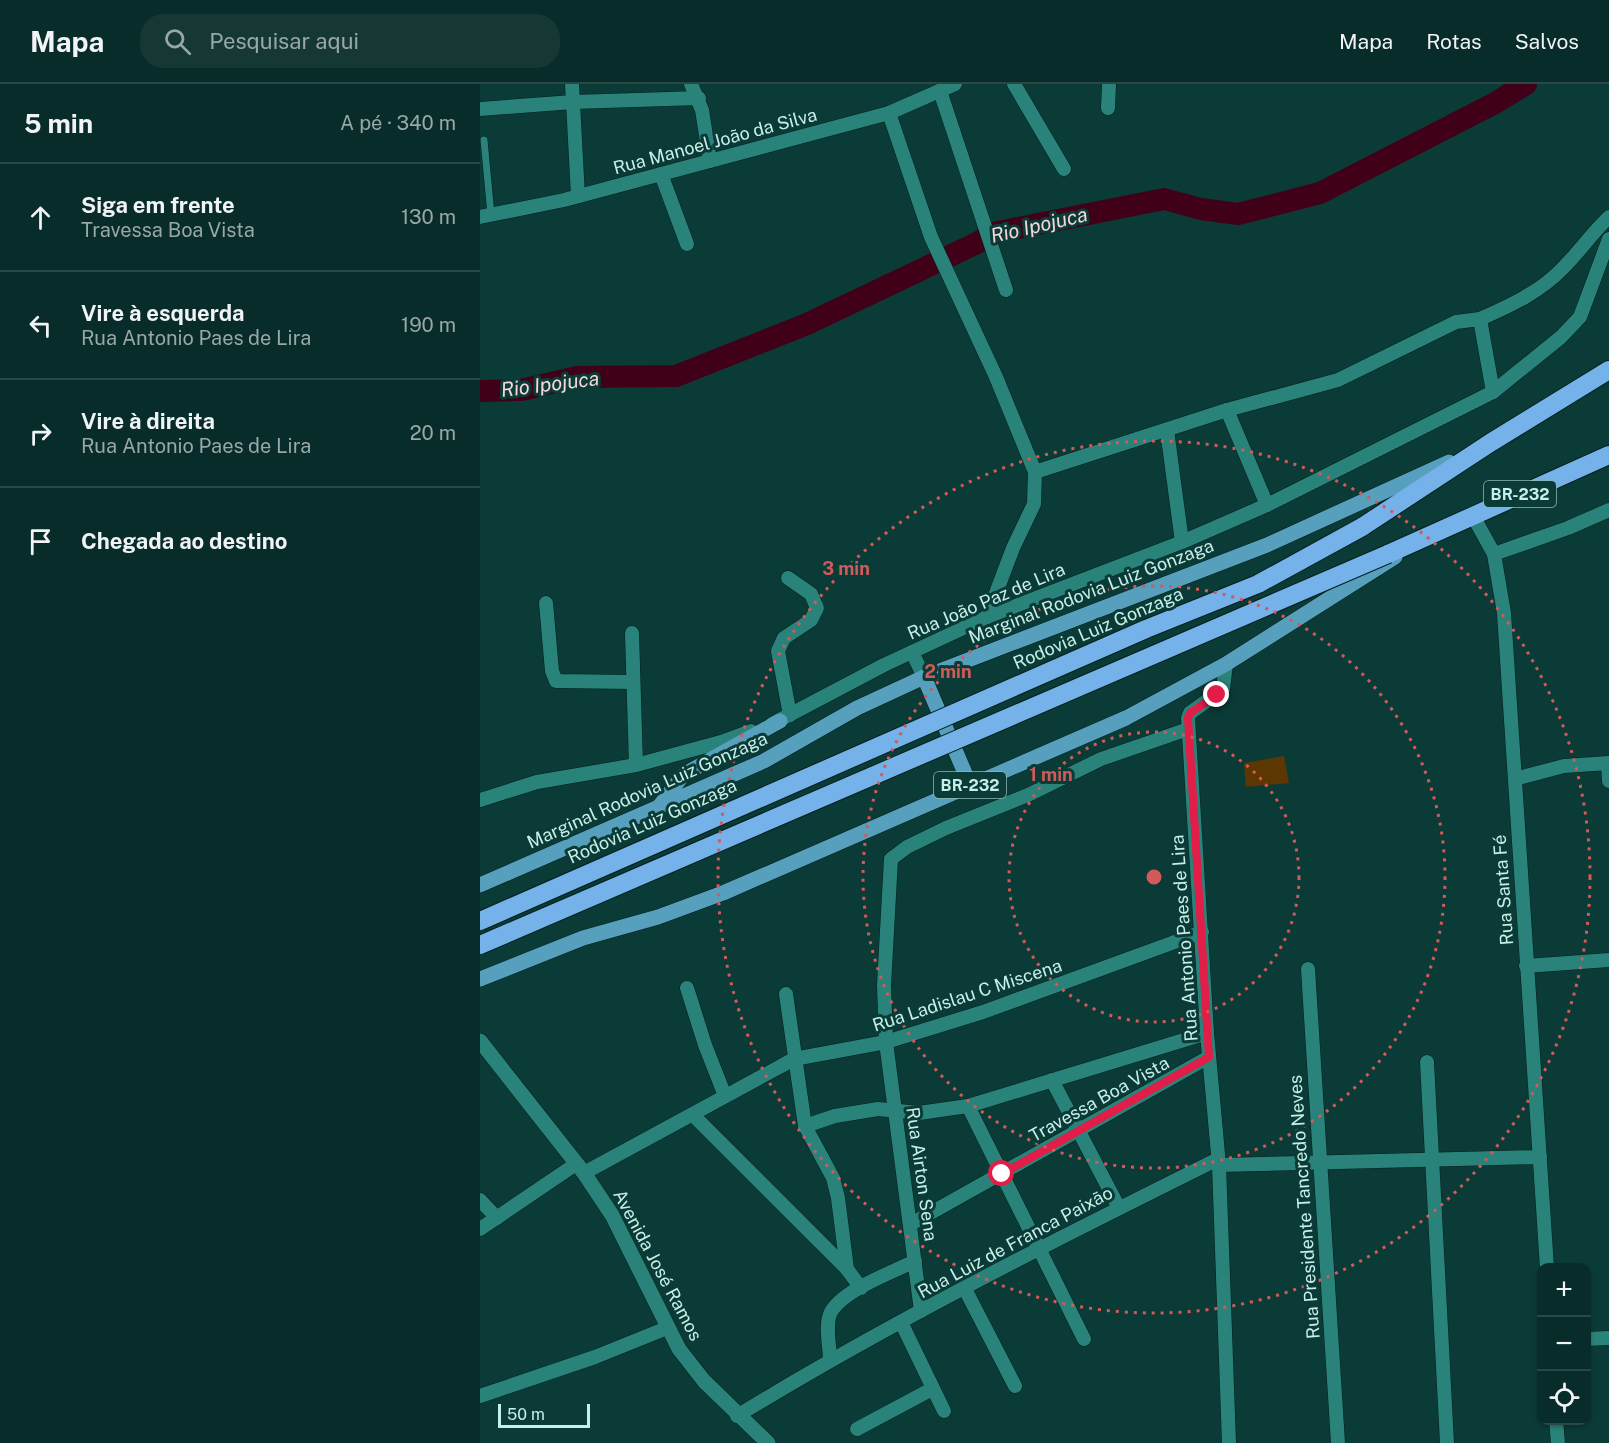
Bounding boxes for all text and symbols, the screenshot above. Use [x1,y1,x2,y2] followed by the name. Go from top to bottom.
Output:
[140,14,560,68] search box
[30,25,104,58] text: Mapa
[161,25,194,58] icon: search
[209,28,359,54] text: Pesquisar aqui
[1339,29,1393,54] text: Mapa
[1426,29,1482,54] text: Rotas
[1515,29,1579,54] text: Salvos
[611,104,819,178] street label: Rua Manoel João da Silva
[24,108,93,139] text: 5 min
[340,111,456,135] text: A pé · 340 m
[81,192,235,218] text: Siga em frente
[24,201,57,234] icon: ahead
[988,202,1090,248] water label: Rio Ipojuca
[401,205,456,229] text: 130 m
[81,218,255,242] text: Travessa Boa Vista
[81,300,245,326] text: Vire à esquerda
[24,309,57,342] icon: left
[401,313,456,337] text: 190 m
[81,326,311,350] text: Rua Antonio Paes de Lira
[499,366,601,402] water label: Rio Ipojuca
[81,408,215,434] text: Vire à direita
[24,417,57,450] icon: right
[410,421,456,445] text: 20 m
[81,434,311,458] text: Rua Antonio Paes de Lira
[1484,481,1556,507] road number: BR-232
[24,525,57,558] icon: arrive
[81,528,287,554] text: Chegada ao destino
[965,534,1217,648] street label: Marginal Rodovia Luiz Gonzaga
[822,558,870,579] text: 3 min
[904,558,1068,644] street label: Rua João Paz de Lira
[1010,582,1186,674] street label: Rodovia Luiz Gonzaga
[924,661,972,682] text: 2 min
[1203,681,1229,707] route end
[523,727,771,853] street label: Marginal Rodovia Luiz Gonzaga
[1029,764,1073,785] text: 1 min
[934,772,1006,798] road number: BR-232
[564,774,740,868] street label: Rodovia Luiz Gonzaga
[1166,834,1202,1042] street label: Rua Antonio Paes de Lira
[1489,834,1517,946] street label: Rua Santa Fé
[1144,867,1164,887] centre of rings
[870,954,1064,1036] street label: Rua Ladislau C Miscena
[1025,1052,1173,1146] street label: Travessa Boa Vista
[1284,1074,1324,1340] street label: Rua Presidente Tancredo Neves
[902,1106,942,1242] street label: Rua Airton Sena
[988,1160,1014,1186] route start
[914,1182,1116,1302] street label: Rua Luiz de Franca Paixão
[609,1186,707,1344] street label: Avenida José Ramos
[1537,1263,1591,1425] map controls
[1537,1263,1591,1317] button: +
[1537,1317,1591,1371] button: −
[1537,1371,1591,1425] button: locate
[498,1401,590,1428] scale bar
[507,1405,545,1424] text: 50 m

